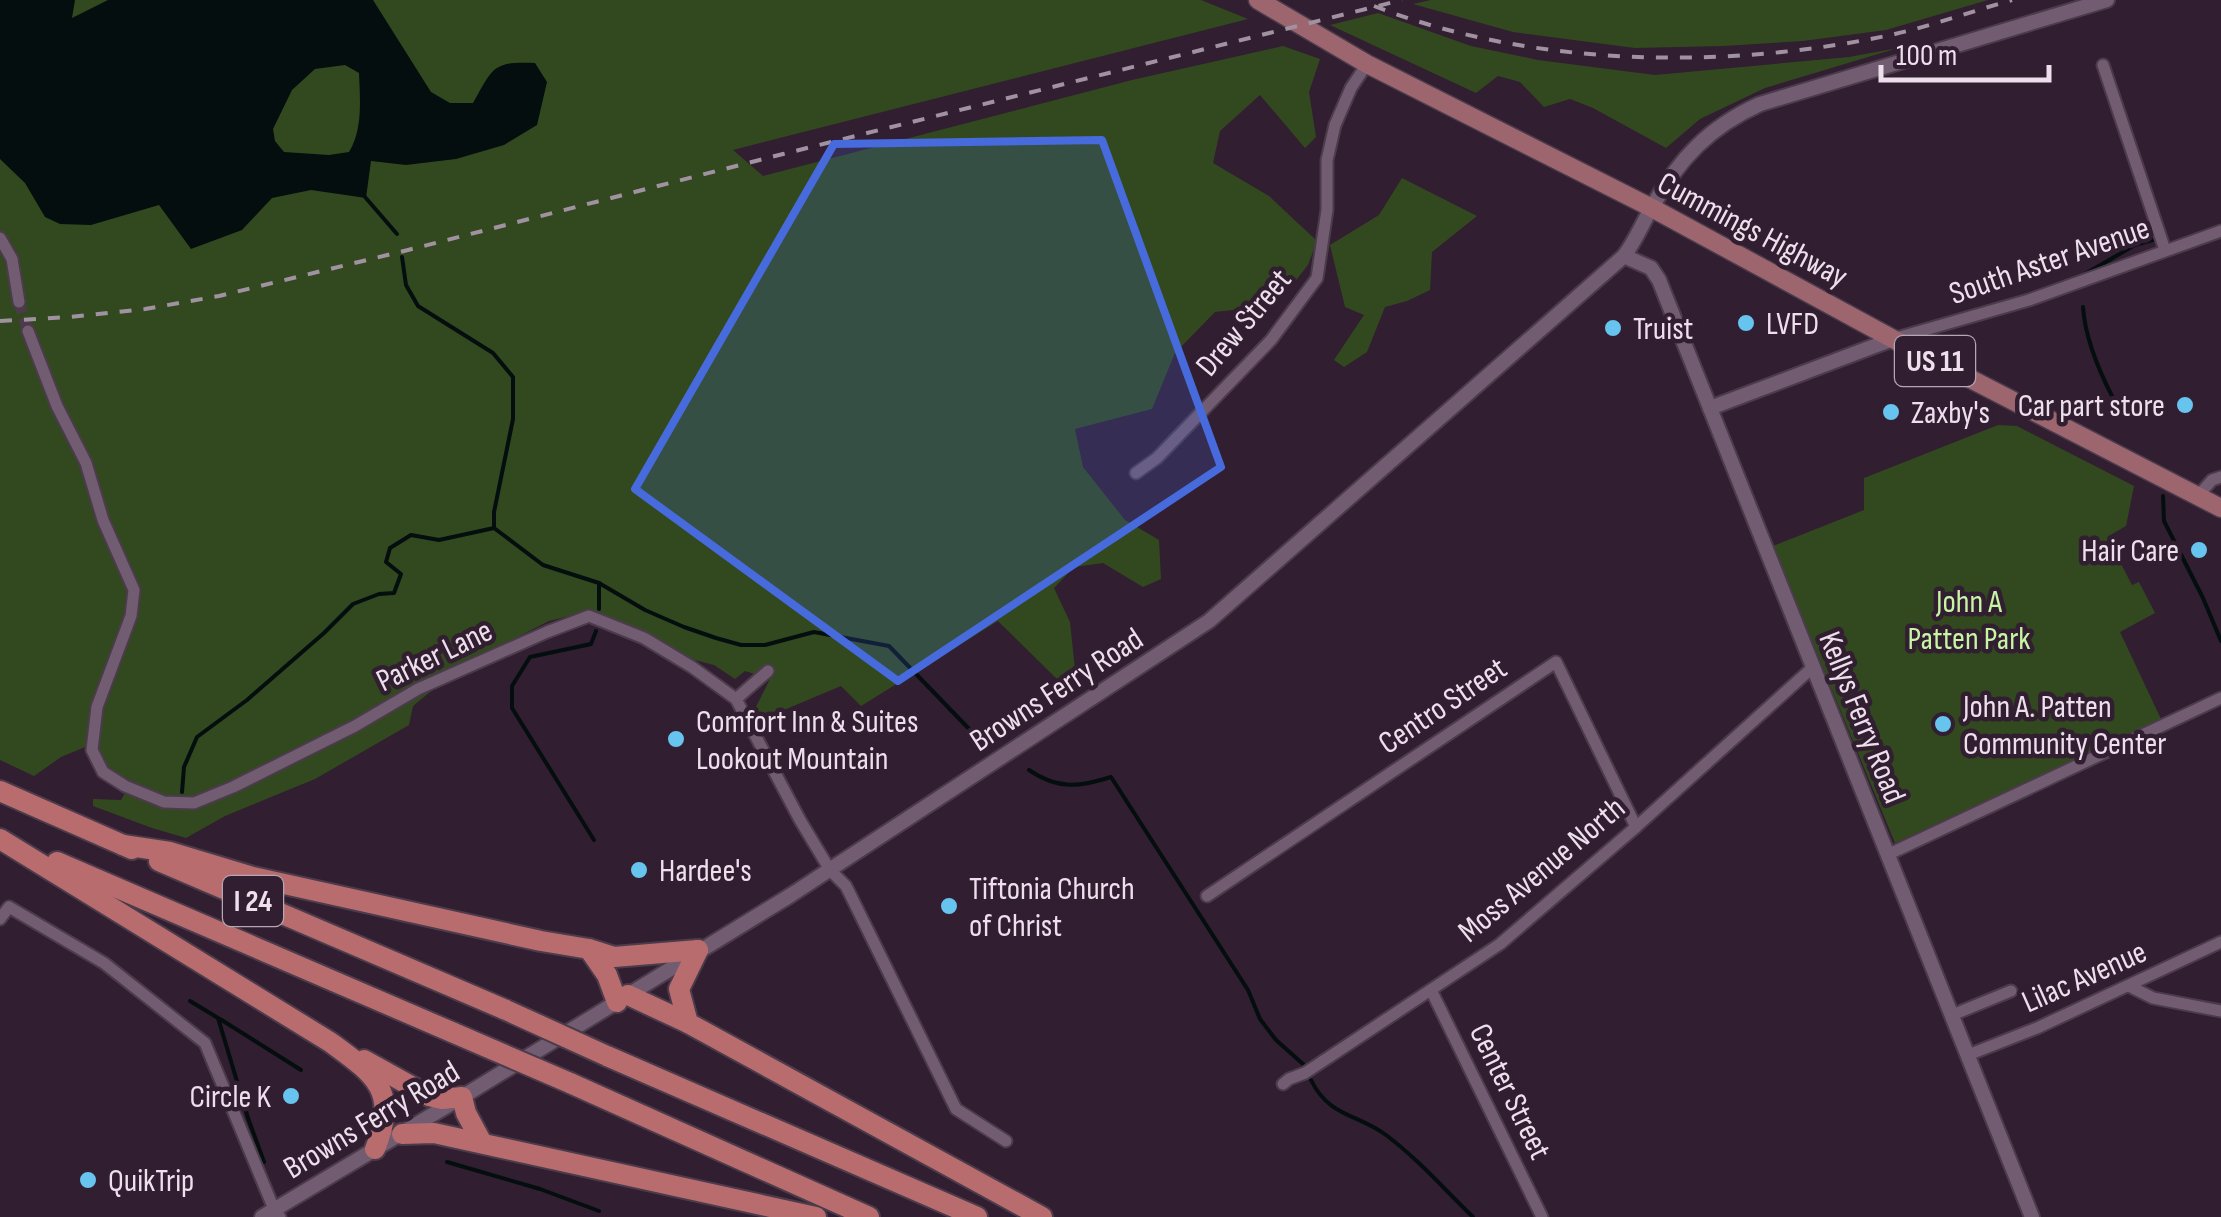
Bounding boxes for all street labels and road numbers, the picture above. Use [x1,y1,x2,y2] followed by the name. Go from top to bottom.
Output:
[1651,164,1854,297] street label: Cummings Highway
[1944,209,2155,314] street label: South Aster Avenue
[1188,261,1300,384] street label: Drew Street
[1895,336,1975,386] road number: US 11
[370,612,499,701] street label: Parker Lane
[963,620,1151,761] street label: Browns Ferry Road
[1810,626,1914,809] street label: Kellys Ferry Road
[1371,649,1514,763] street label: Centro Street
[1451,789,1633,951] street label: Moss Avenue North
[223,876,283,926] road number: I 24
[2016,933,2153,1022] street label: Lilac Avenue
[1460,1017,1559,1166] street label: Center Street
[277,1053,467,1188] street label: Browns Ferry Road

